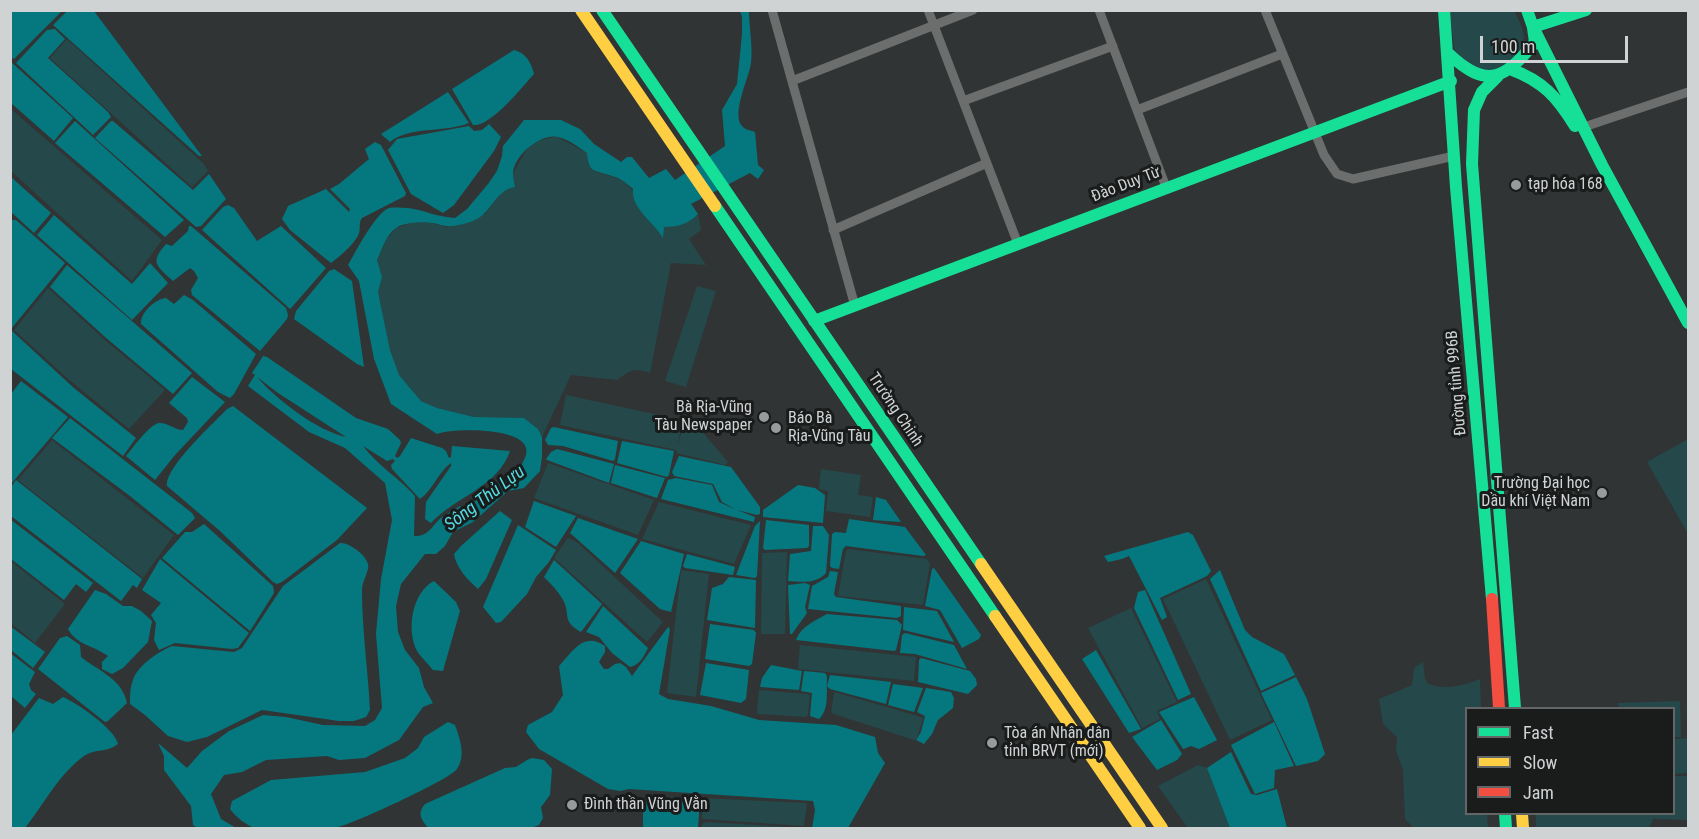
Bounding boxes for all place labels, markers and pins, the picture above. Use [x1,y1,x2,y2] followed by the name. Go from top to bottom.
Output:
[1528,175,1603,195] place label: tạp hóa 168
[1509,178,1523,192] marker: tạp hóa 168
[655,398,752,436] place label: Bà Rịa-Vũng Tàu Newspaper
[788,409,870,447] place label: Báo Bà Rịa-Vũng Tàu
[757,410,771,424] marker: Bà Rịa-Vũng Tàu Newspaper
[769,421,783,435] marker: Báo Bà Rịa-Vũng Tàu
[1481,474,1590,512] place label: Trường Đại học Dầu khí Việt Nam
[1595,486,1609,500] marker: Trường Đại học Dầu khí Việt Nam
[1004,724,1110,762] place label: Tòa án Nhân dân tỉnh BRVT (mới)
[985,736,999,750] marker: Tòa án Nhân dân tỉnh BRVT (mới)
[584,795,708,815] place label: Đình thần Vũng Vằn
[565,798,579,812] marker: Đình thần Vũng Vằn

